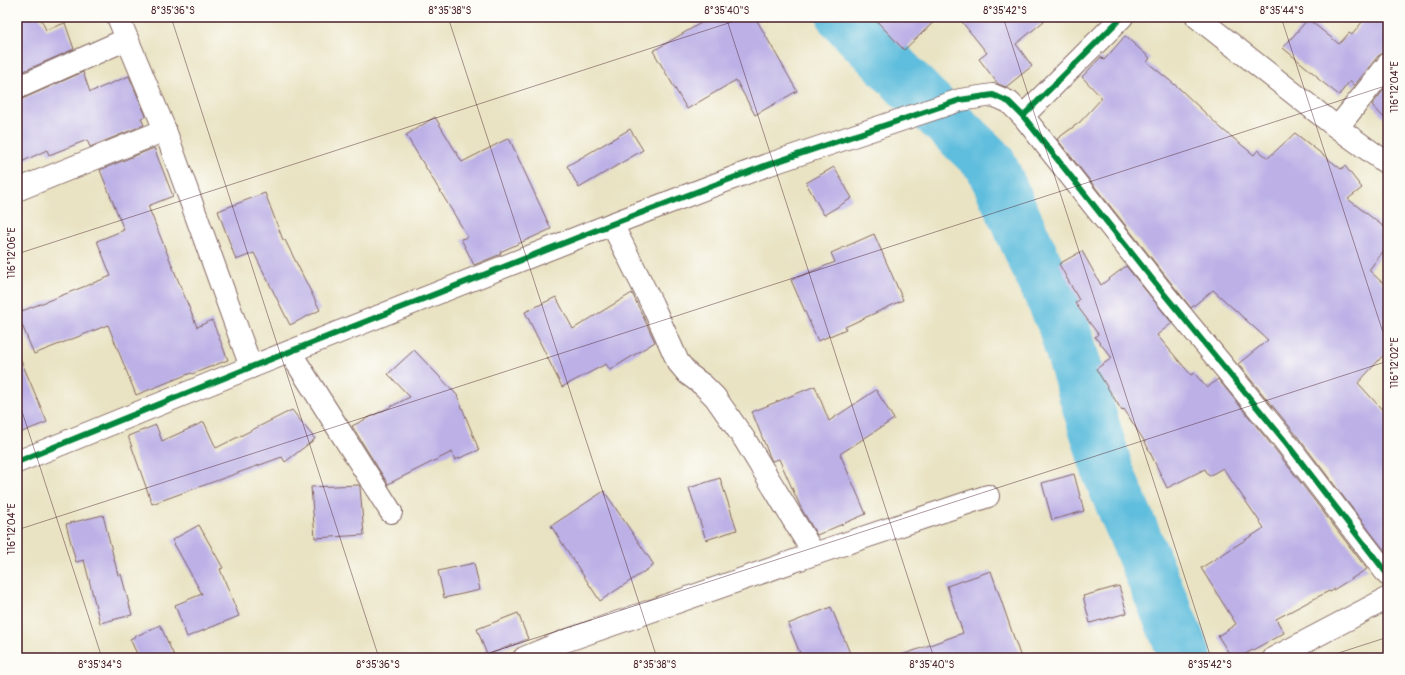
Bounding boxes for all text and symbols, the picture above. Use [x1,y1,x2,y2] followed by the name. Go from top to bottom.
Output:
[151,5,195,17] text: 8°35'36"S
[429,5,472,17] text: 8°35'38"S
[705,5,750,17] text: 8°35'40"S
[983,5,1027,17] text: 8°35'42"S
[1260,5,1304,17] text: 8°35'44"S
[1389,61,1401,113] text: 116°12'04"E
[6,227,18,279] text: 116°12'06"E
[1389,337,1401,389] text: 116°12'02"E
[6,503,18,555] text: 116°12'04"E
[78,659,122,671] text: 8°35'34"S
[356,659,400,671] text: 8°35'36"S
[634,659,677,671] text: 8°35'38"S
[910,659,955,671] text: 8°35'40"S
[1188,659,1232,671] text: 8°35'42"S

